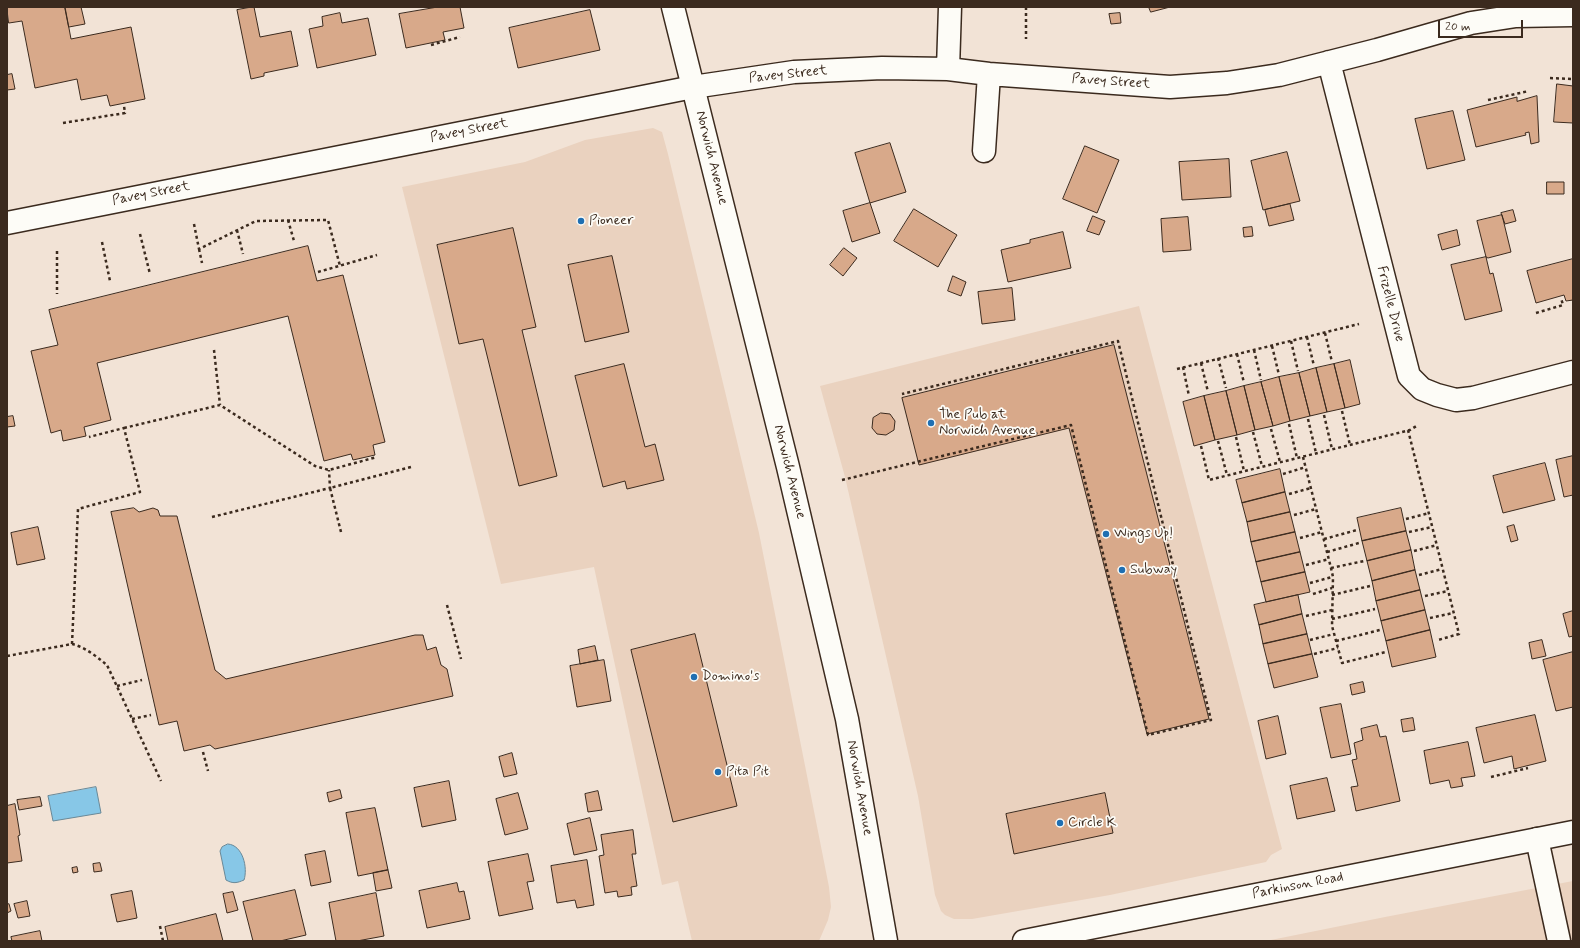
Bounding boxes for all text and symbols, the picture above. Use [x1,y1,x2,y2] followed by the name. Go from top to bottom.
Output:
[1440,12,1525,38] scale bar
[1445,19,1471,35] text: 20 m
[748,63,828,87] street label: Pavey Street
[1071,71,1151,93] street label: Pavey Street
[691,109,731,207] street label: Norwich Avenue
[429,115,509,147] street label: Pavey Street
[111,178,191,210] street label: Pavey Street
[589,213,633,229] place label: Pioneer
[576,216,586,226] marker: Pioneer
[1372,264,1408,344] street label: Frizelle Drive
[939,407,1035,440] place label: The Pub at Norwich Avenue
[926,418,936,428] marker: The Pub at Norwich Avenue
[769,423,809,521] street label: Norwich Avenue
[1114,526,1173,542] place label: Wings Up!
[1101,529,1111,539] marker: Wings Up!
[1130,562,1177,578] place label: Subway
[1117,565,1127,575] marker: Subway
[702,669,759,685] place label: Domino's
[689,672,699,682] marker: Domino's
[842,739,876,837] street label: Norwich Avenue
[726,764,769,780] place label: Pita Pit
[713,767,723,777] marker: Pita Pit
[1068,815,1116,831] place label: Circle K
[1055,818,1065,828] marker: Circle K
[1251,869,1345,903] street label: Parkinson Road

